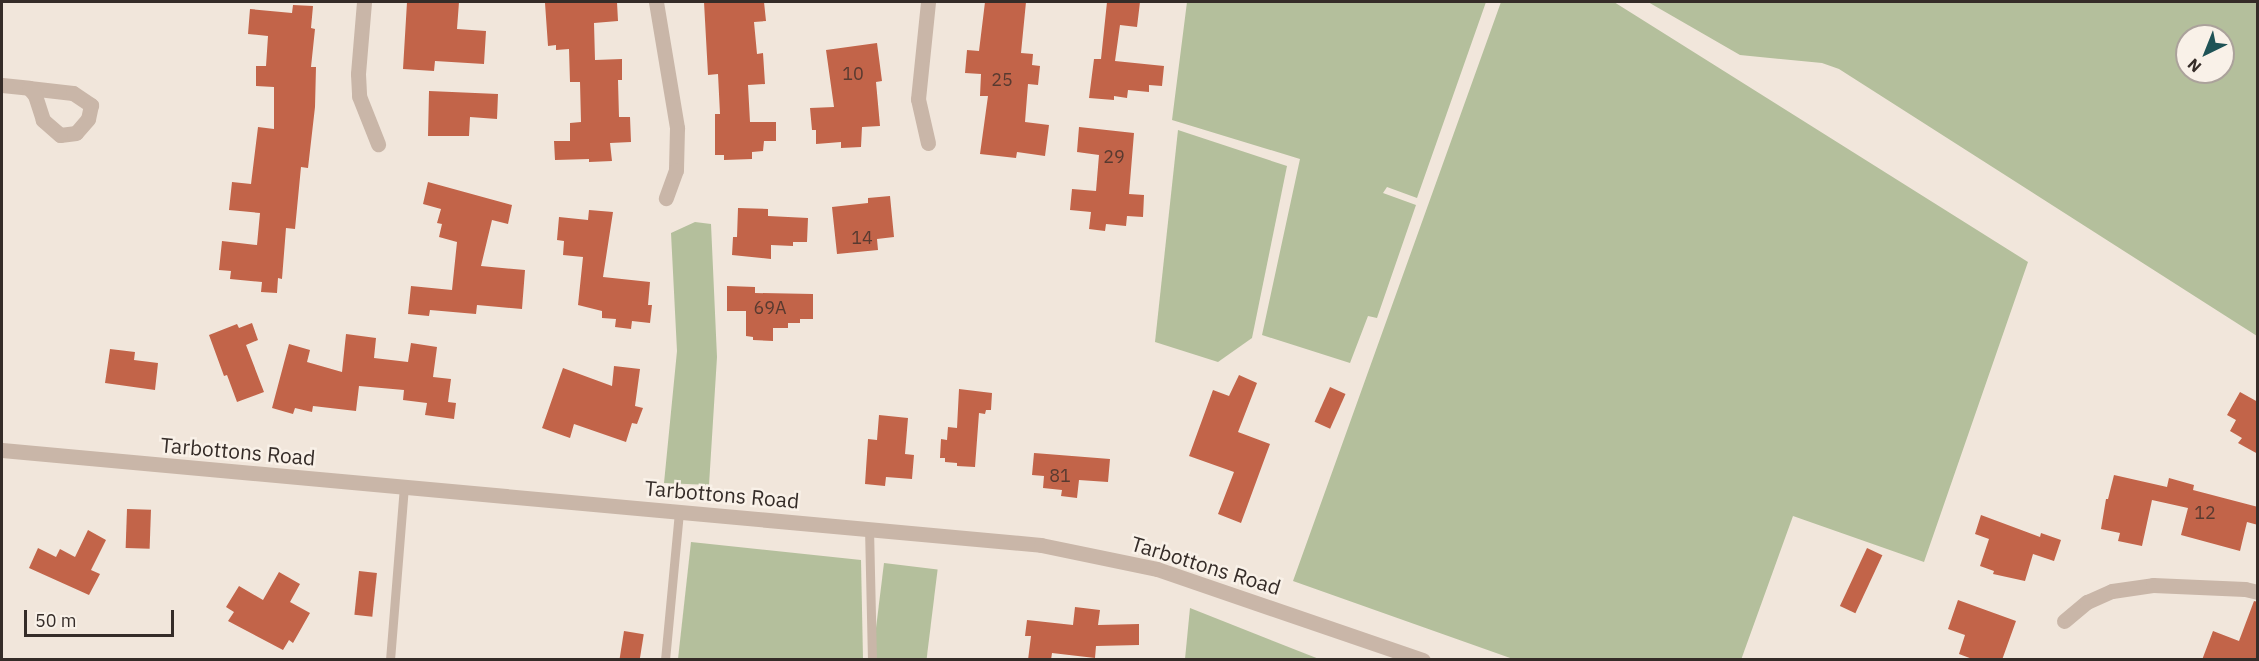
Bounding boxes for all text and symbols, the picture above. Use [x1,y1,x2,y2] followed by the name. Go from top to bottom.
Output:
[2175,24,2235,84] north arrow
[2183,54,2205,77] text: N
[842,63,864,85] house number: 10
[991,69,1013,91] house number: 25
[1103,146,1125,168] house number: 29
[851,227,873,249] house number: 14
[753,297,787,319] house number: 69A
[160,432,316,470] street label: Tarbottons Road
[1049,465,1071,487] house number: 81
[644,475,800,513] street label: Tarbottons Road
[2194,502,2216,524] house number: 12
[1128,530,1284,600] street label: Tarbottons Road
[27,598,177,636] scale bar
[35,609,77,632] text: 50 m

